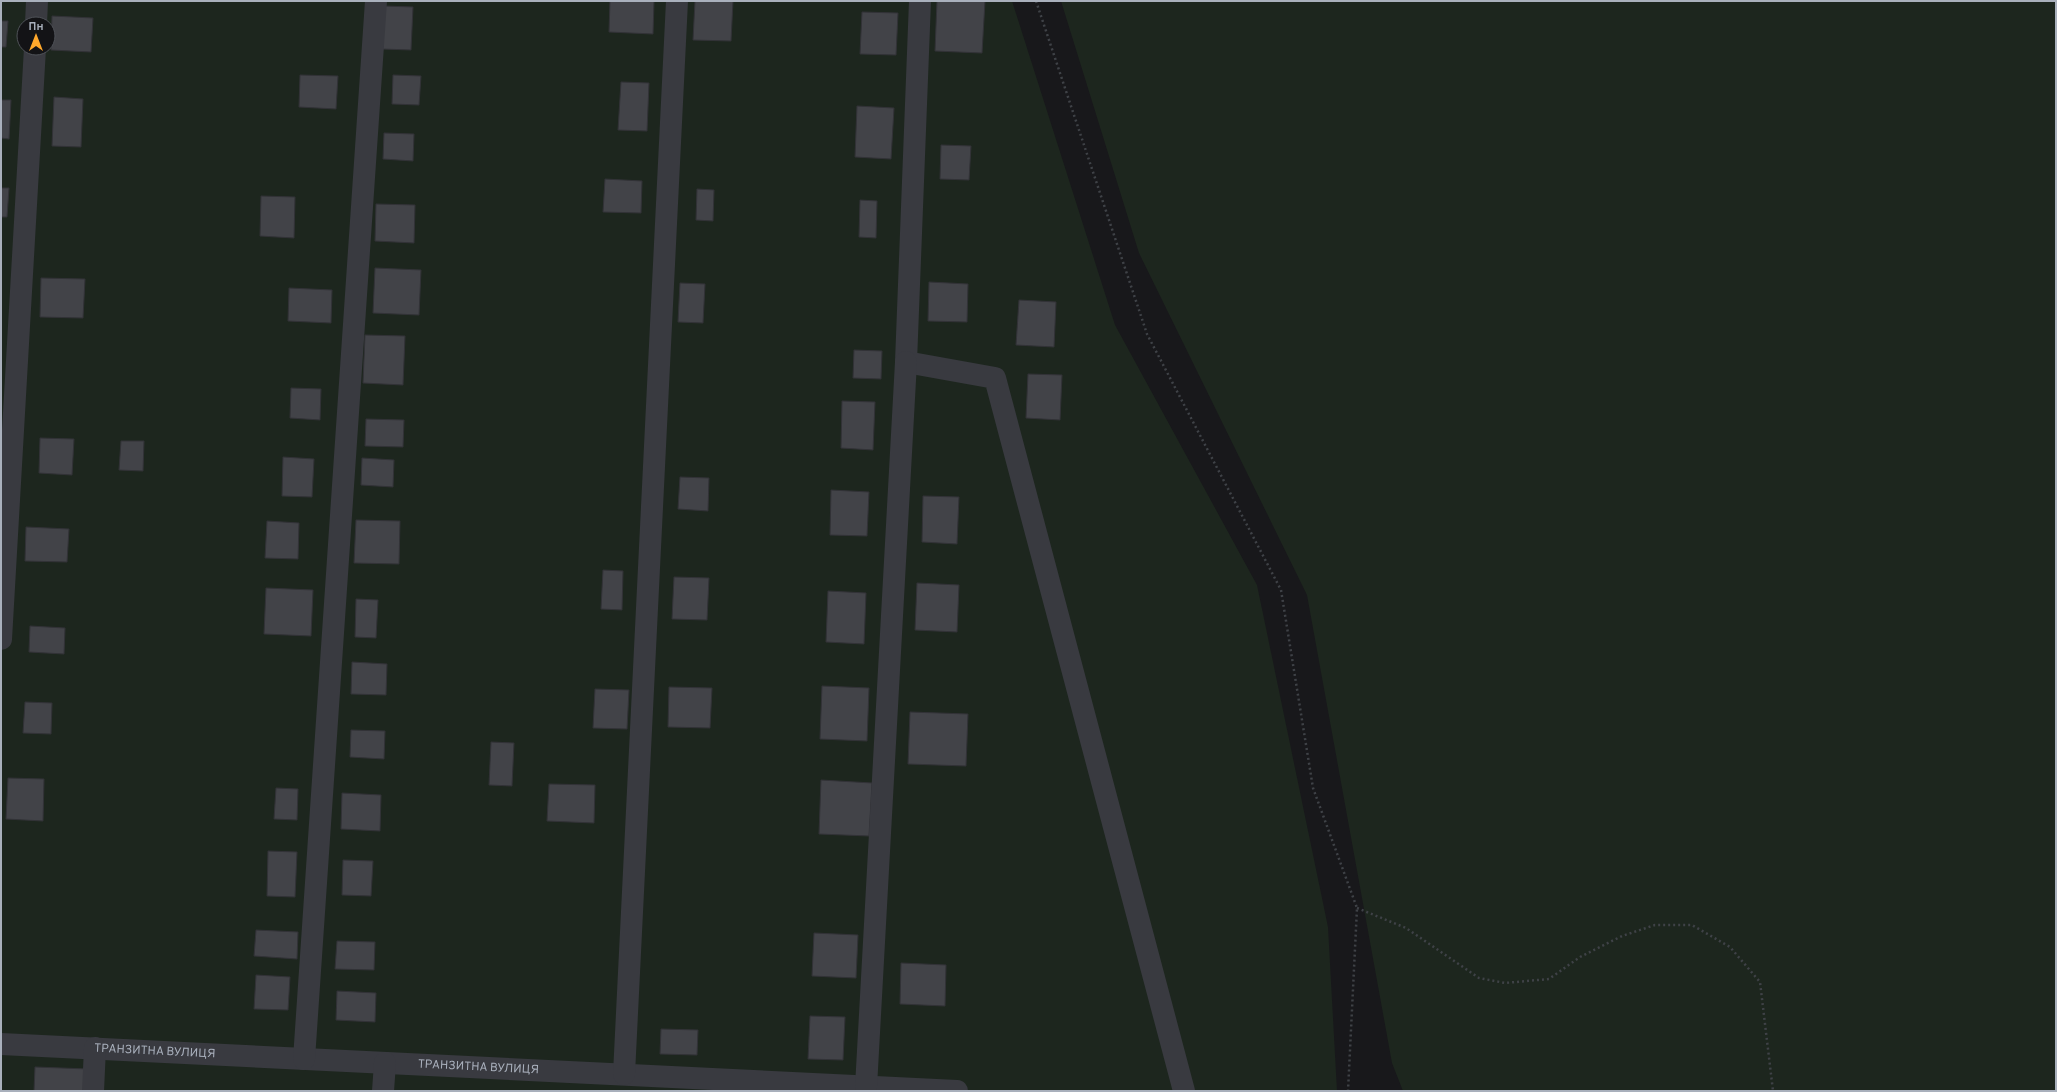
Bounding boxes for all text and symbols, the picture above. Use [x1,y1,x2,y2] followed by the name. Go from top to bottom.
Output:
[16,16,56,56] north arrow
[29,20,43,34] text: Пн
[94,1041,216,1063] street label: ТРАНЗИТНА ВУЛИЦЯ
[417,1057,539,1078] street label: ТРАНЗИТНА ВУЛИЦЯ

